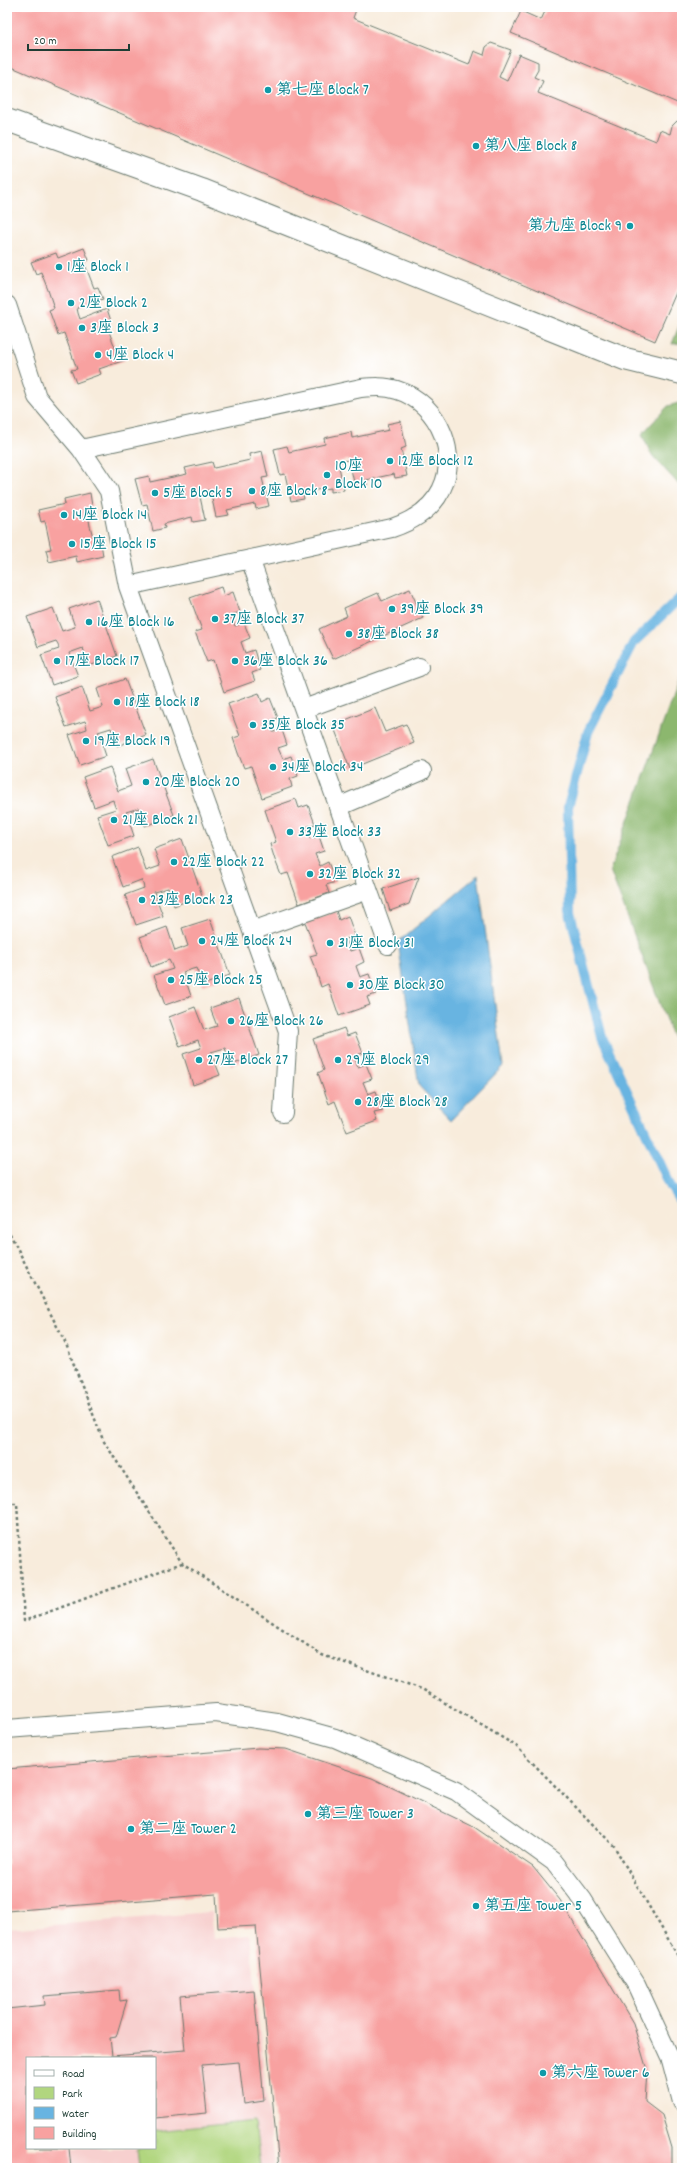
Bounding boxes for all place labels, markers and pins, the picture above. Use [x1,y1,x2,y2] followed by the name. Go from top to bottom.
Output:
[276,79,369,102] place label: 第七座 Block 7
[263,85,273,95] marker: 第七座 Block 7
[484,135,577,158] place label: 第八座 Block 8
[471,141,481,151] marker: 第八座 Block 8
[528,215,622,238] place label: 第九座 Block 9
[625,221,635,231] marker: 第九座 Block 9
[67,256,129,279] place label: 1座 Block 1
[54,262,64,272] marker: 1座 Block 1
[79,292,148,315] place label: 2座 Block 2
[66,298,76,308] marker: 2座 Block 2
[90,317,159,340] place label: 3座 Block 3
[77,323,87,333] marker: 3座 Block 3
[106,344,174,367] place label: 4座 Block 4
[93,350,103,360] marker: 4座 Block 4
[398,450,474,473] place label: 12座 Block 12
[335,455,382,496] place label: 10座 Block 10
[385,456,395,466] marker: 12座 Block 12
[322,470,332,480] marker: 10座 Block 10
[260,480,328,503] place label: 8座 Block 8
[163,482,233,505] place label: 5座 Block 5
[247,486,257,496] marker: 8座 Block 8
[150,488,160,498] marker: 5座 Block 5
[72,504,147,527] place label: 14座 Block 14
[59,510,69,520] marker: 14座 Block 14
[80,533,157,556] place label: 15座 Block 15
[67,539,77,549] marker: 15座 Block 15
[400,598,484,621] place label: 39座 Block 39
[387,604,397,614] marker: 39座 Block 39
[223,608,304,631] place label: 37座 Block 37
[97,611,175,634] place label: 16座 Block 16
[210,614,220,624] marker: 37座 Block 37
[84,617,94,627] marker: 16座 Block 16
[357,623,439,646] place label: 38座 Block 38
[344,629,354,639] marker: 38座 Block 38
[65,650,139,673] place label: 17座 Block 17
[243,650,328,673] place label: 36座 Block 36
[52,656,62,666] marker: 17座 Block 17
[230,656,240,666] marker: 36座 Block 36
[125,691,200,714] place label: 18座 Block 18
[112,697,122,707] marker: 18座 Block 18
[261,714,345,737] place label: 35座 Block 35
[248,720,258,730] marker: 35座 Block 35
[94,730,171,753] place label: 19座 Block 19
[81,736,91,746] marker: 19座 Block 19
[281,756,363,779] place label: 34座 Block 34
[268,762,278,772] marker: 34座 Block 34
[154,771,240,794] place label: 20座 Block 20
[141,777,151,787] marker: 20座 Block 20
[122,809,198,832] place label: 21座 Block 21
[109,815,119,825] marker: 21座 Block 21
[298,821,381,844] place label: 33座 Block 33
[285,827,295,837] marker: 33座 Block 33
[182,851,265,874] place label: 22座 Block 22
[169,857,179,867] marker: 22座 Block 22
[318,863,401,886] place label: 32座 Block 32
[305,869,315,879] marker: 32座 Block 32
[150,889,233,912] place label: 23座 Block 23
[137,895,147,905] marker: 23座 Block 23
[210,930,292,953] place label: 24座 Block 24
[338,932,414,955] place label: 31座 Block 31
[197,936,207,946] marker: 24座 Block 24
[325,938,335,948] marker: 31座 Block 31
[179,969,263,992] place label: 25座 Block 25
[358,974,444,997] place label: 30座 Block 30
[166,975,176,985] marker: 25座 Block 25
[345,980,355,990] marker: 30座 Block 30
[239,1010,324,1033] place label: 26座 Block 26
[226,1016,236,1026] marker: 26座 Block 26
[207,1049,288,1072] place label: 27座 Block 27
[346,1049,429,1072] place label: 29座 Block 29
[194,1055,204,1065] marker: 27座 Block 27
[333,1055,343,1065] marker: 29座 Block 29
[366,1091,448,1114] place label: 28座 Block 28
[353,1097,363,1107] marker: 28座 Block 28
[316,1803,414,1826] place label: 第三座 Tower 3
[303,1809,313,1819] marker: 第三座 Tower 3
[139,1818,237,1841] place label: 第二座 Tower 2
[126,1824,136,1834] marker: 第二座 Tower 2
[484,1895,582,1918] place label: 第五座 Tower 5
[471,1901,481,1911] marker: 第五座 Tower 5
[551,2062,650,2085] place label: 第六座 Tower 6
[538,2068,548,2078] marker: 第六座 Tower 6

